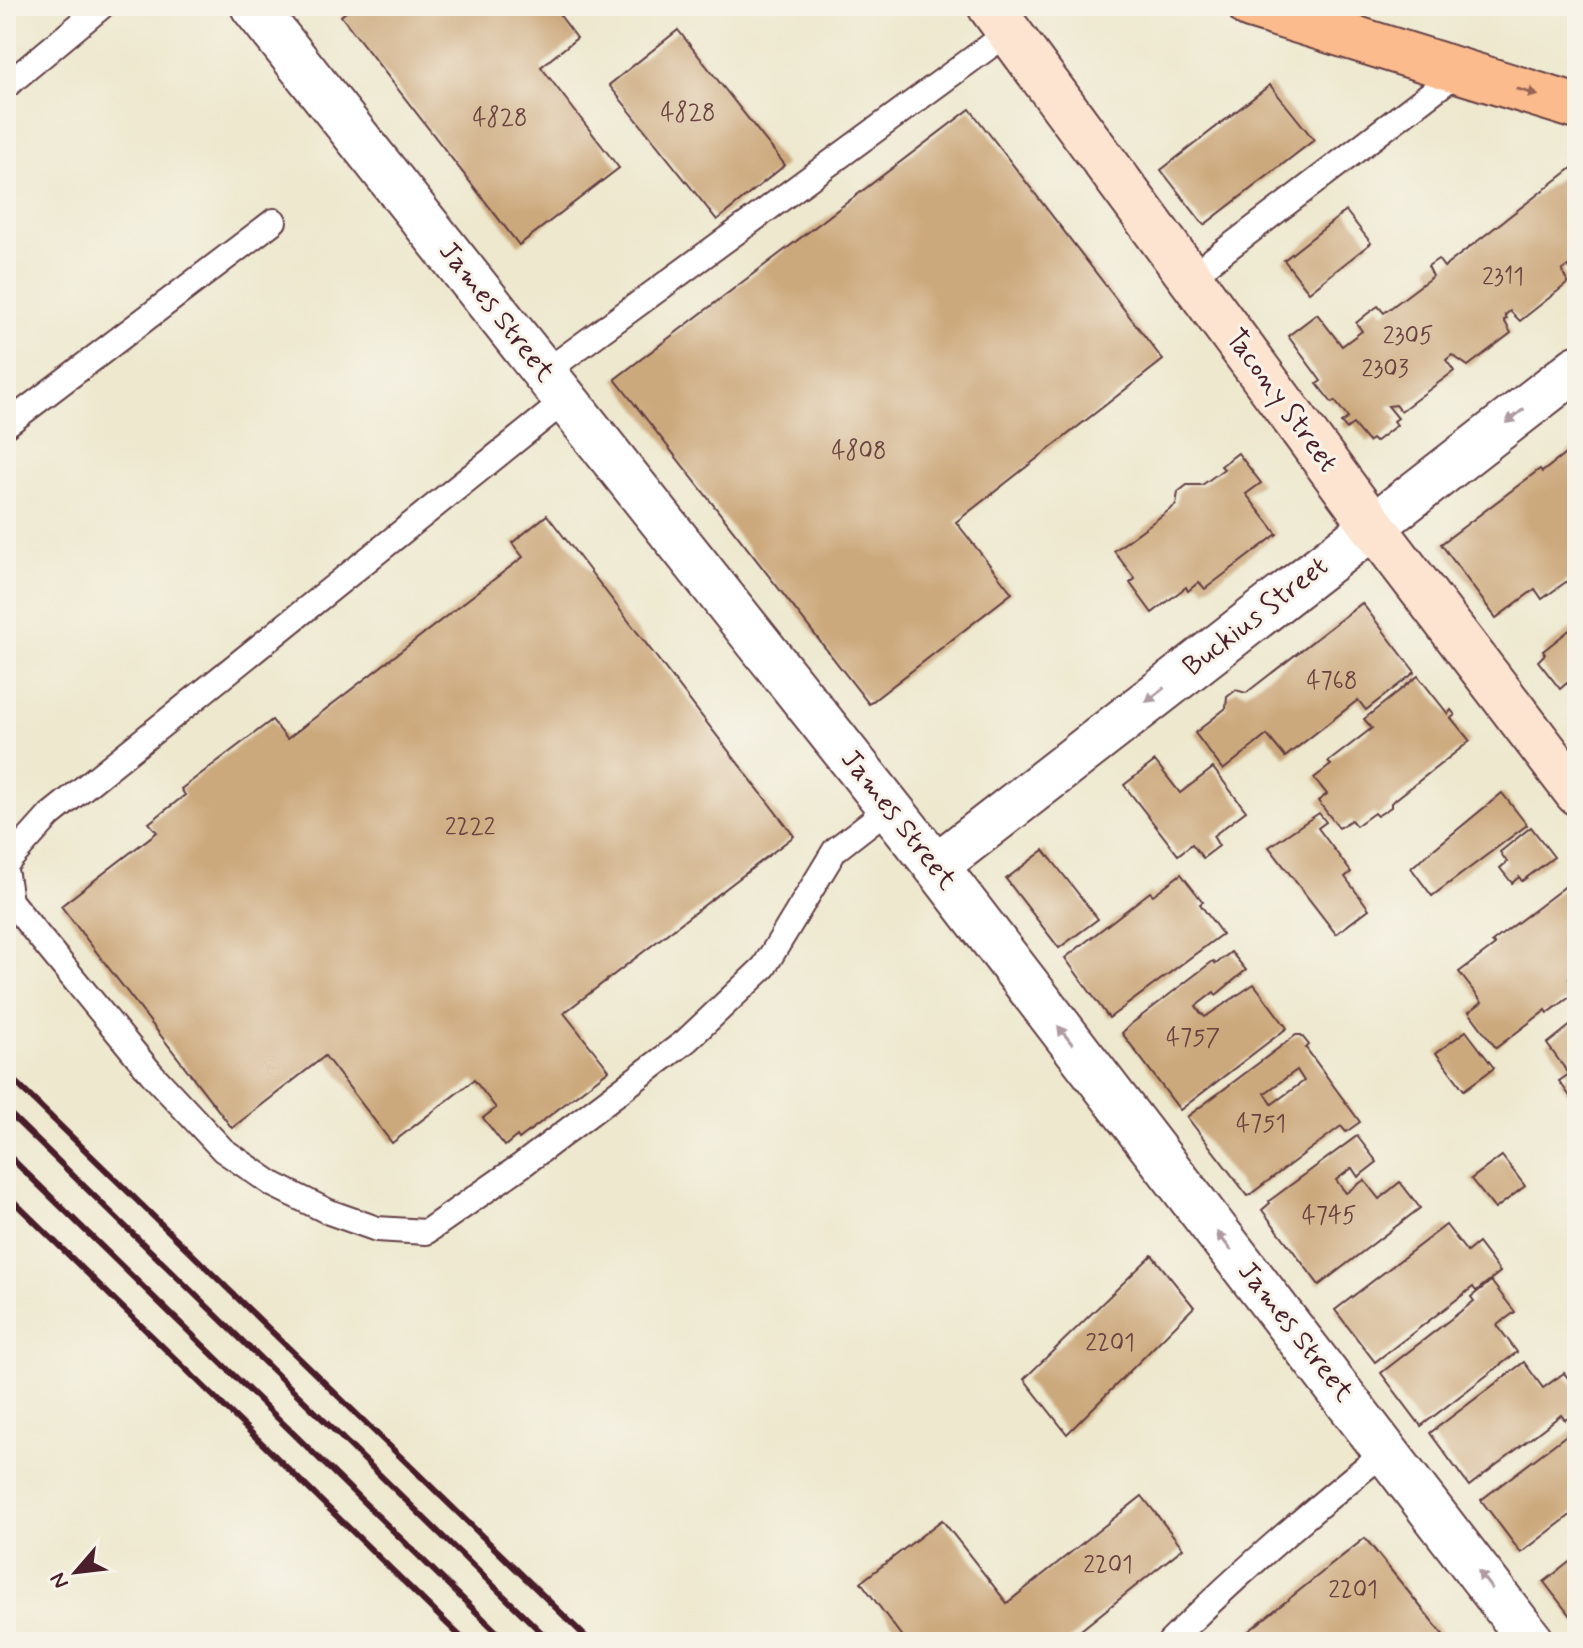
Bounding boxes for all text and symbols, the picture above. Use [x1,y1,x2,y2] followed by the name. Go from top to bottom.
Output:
[1515,86,1539,98] one-way arrow
[661,98,715,129] house number: 4828
[473,103,527,134] house number: 4828
[429,234,563,390] street label: James Street
[1482,262,1524,293] house number: 2311
[1383,321,1433,352] house number: 2305
[1216,322,1346,480] street label: Tacony Street
[1361,354,1409,385] house number: 2303
[1505,407,1525,423] one-way arrow
[831,436,887,467] house number: 4808
[1176,549,1336,685] street label: Buckius Street
[1307,666,1357,697] house number: 4768
[1145,687,1165,703] one-way arrow
[831,742,965,898] street label: James Street
[445,812,495,843] house number: 2222
[1166,1023,1220,1054] house number: 4757
[1058,1025,1074,1045] one-way arrow
[1236,1109,1286,1140] house number: 4751
[1302,1201,1356,1232] house number: 4745
[1216,1231,1232,1251] one-way arrow
[1228,1254,1362,1410] street label: James Street
[1085,1328,1135,1359] house number: 2201
[36,1532,116,1612] north arrow
[1083,1550,1133,1581] house number: 2201
[44,1567,76,1593] text: N
[1477,1570,1493,1590] one-way arrow
[1328,1575,1378,1606] house number: 2201

